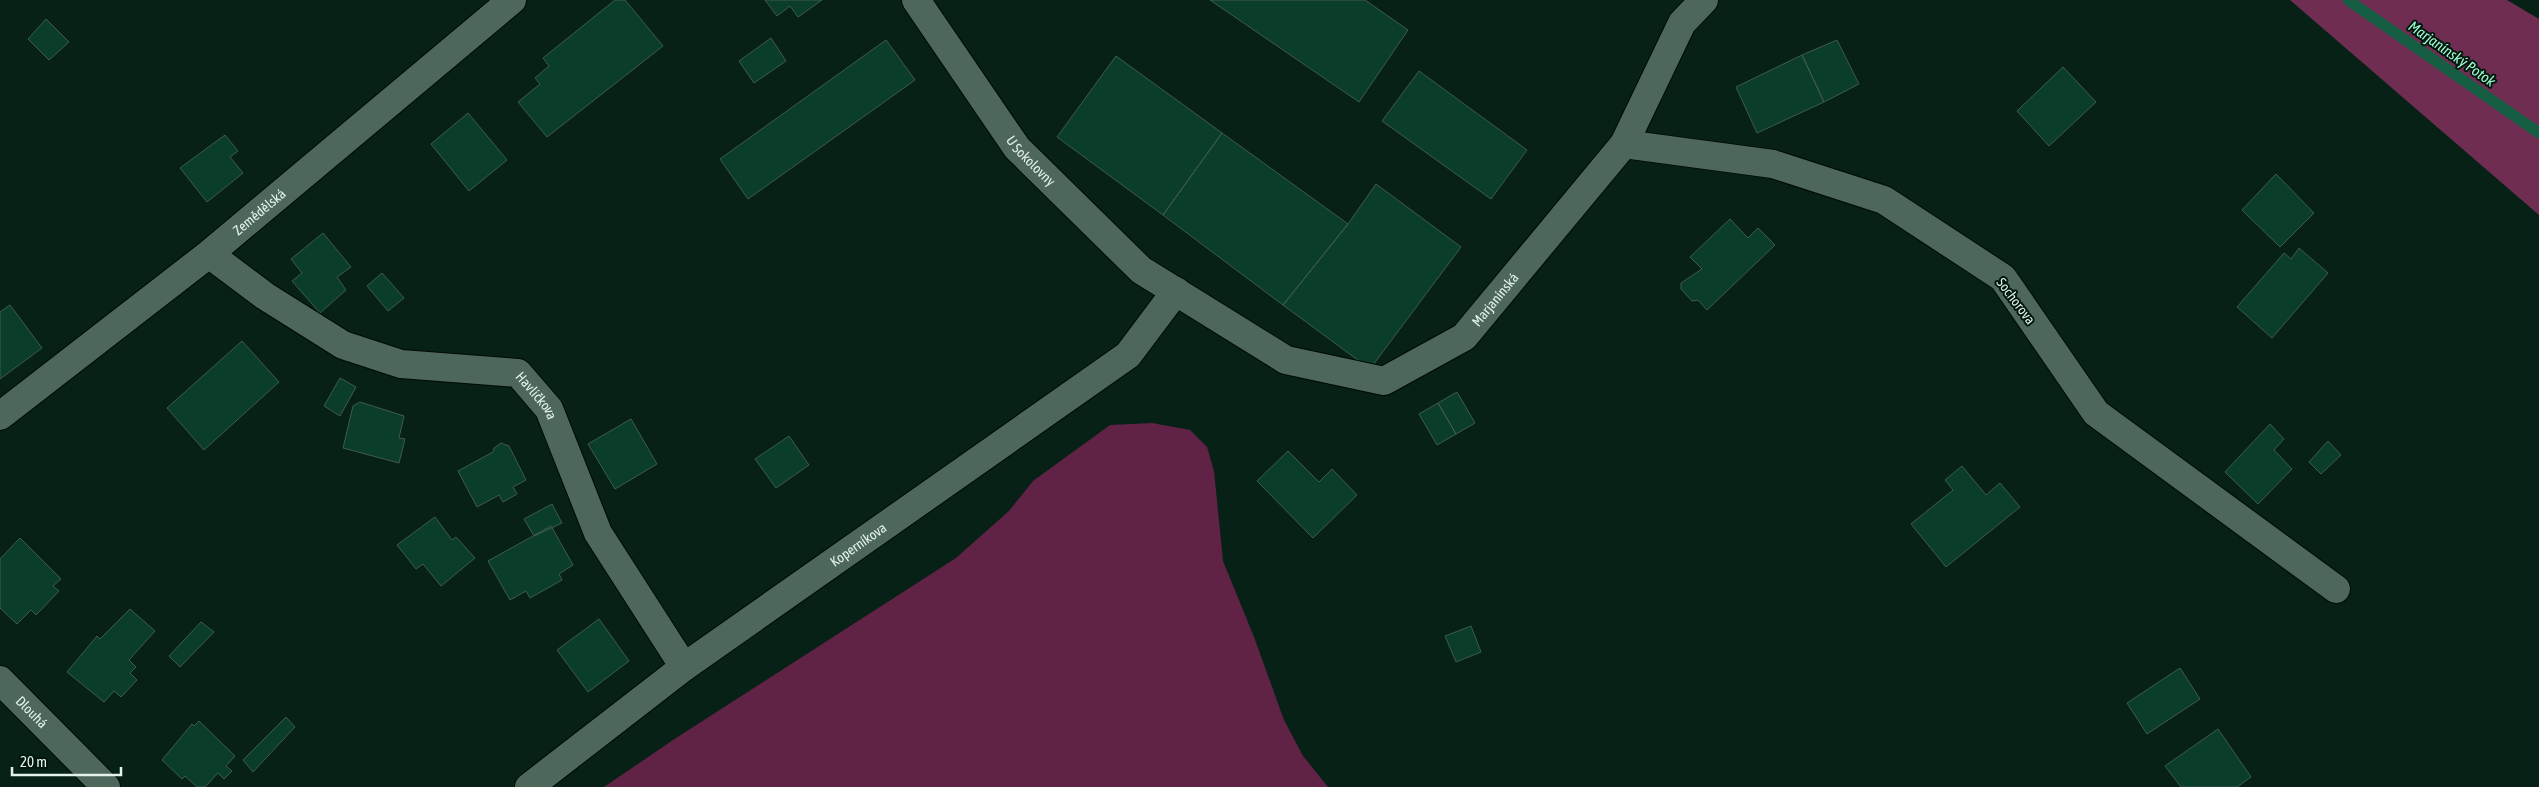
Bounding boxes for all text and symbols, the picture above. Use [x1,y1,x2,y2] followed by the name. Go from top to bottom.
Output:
[2406,17,2499,90] water label: Marjanínský Potok
[1003,133,1059,189] street label: U Sokolovny
[230,185,289,238] street label: Zemědělská
[1468,270,1522,329] street label: Marjanínská
[1993,275,2039,327] street label: Sochorova
[513,369,560,422] street label: Havlíčkova
[827,519,889,570] street label: Koperníkova
[13,693,51,731] street label: Dlouhá
[12,744,121,776] scale bar
[20,753,47,770] text: 20 m

